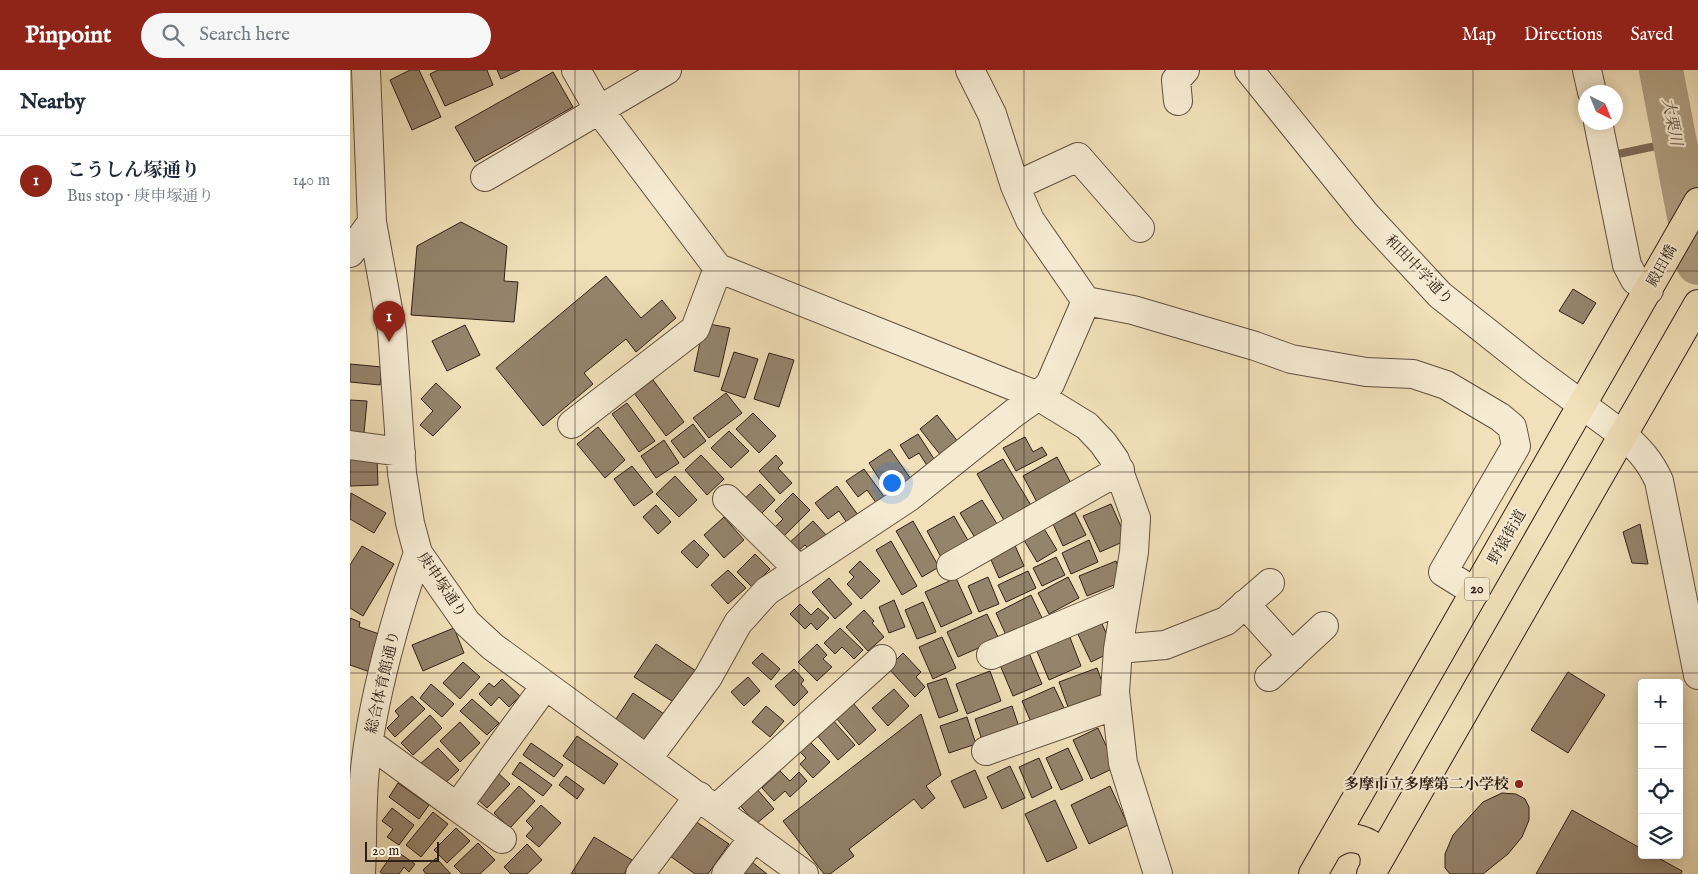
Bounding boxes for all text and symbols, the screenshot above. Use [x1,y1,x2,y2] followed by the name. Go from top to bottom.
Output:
[141,13,491,58] search box
[25,20,111,51] text: Pinpoint
[159,21,187,49] icon: search
[199,23,290,47] text: Search here
[1462,24,1496,47] text: Map
[1524,24,1602,47] text: Directions
[1630,24,1673,47] text: Saved
[1578,85,1623,130] north arrow
[20,89,85,116] text: Nearby
[1657,97,1686,149] water label: 大栗川
[67,159,200,183] text: こうしん塚通り
[33,171,39,191] text: 1
[292,171,330,191] text: 140 m
[67,187,214,207] text: Bus stop · 庚申塚通り
[1381,231,1457,309] street label: 和田中学通り
[1643,242,1681,290] street label: 殿田橋
[373,301,405,342] pin: 1
[879,470,905,496] your location
[1484,506,1530,568] street label: 野猿街道
[413,549,471,621] street label: 庚申塚通り
[1464,578,1490,600] road number: 20
[362,629,404,735] street label: 総合体育館通り
[1638,679,1683,859] map controls
[1638,679,1683,724] button: +
[1638,724,1683,769] button: −
[1638,769,1683,814] button: locate
[1344,775,1509,794] place label: 多摩市立多摩第二小学校
[1513,778,1525,790] marker: 多摩市立多摩第二小学校
[1638,814,1683,859] button: layers
[365,839,439,862] scale bar
[372,842,399,860] text: 20 m

